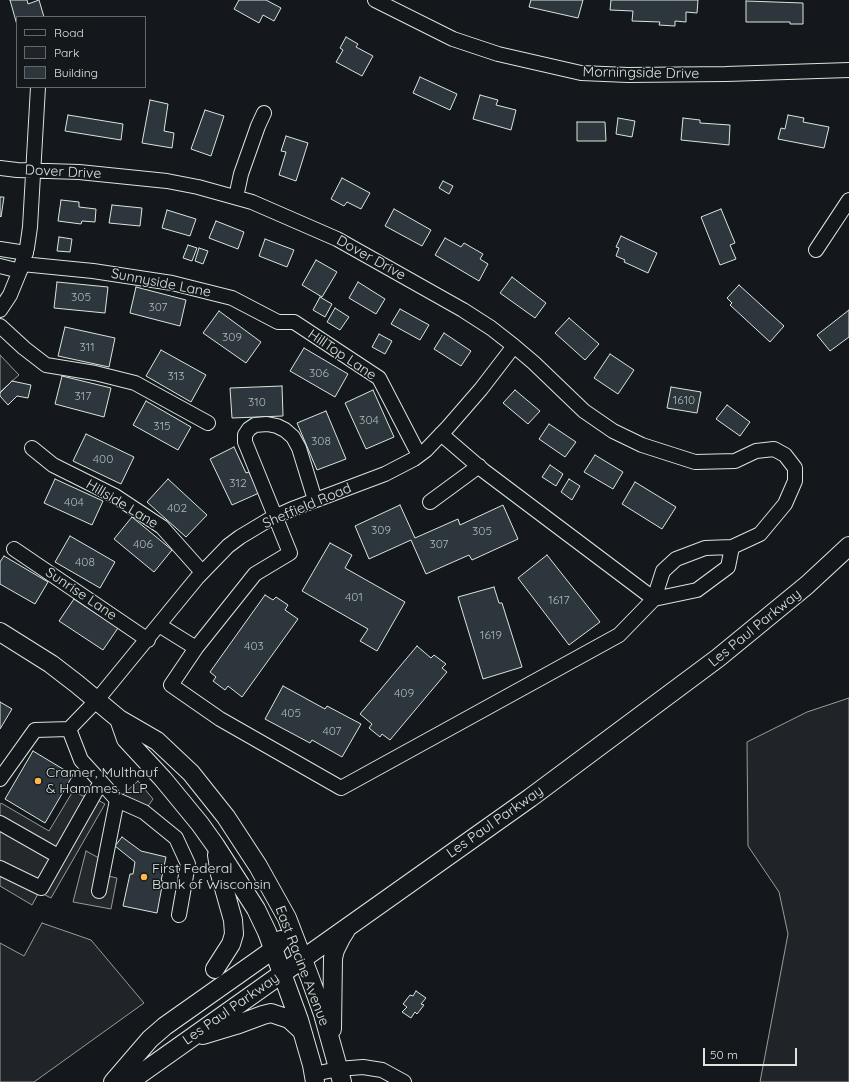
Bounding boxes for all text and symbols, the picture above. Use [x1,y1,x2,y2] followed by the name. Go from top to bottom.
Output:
[16,16,146,88] legend
[54,25,84,40] text: Road
[54,45,79,60] text: Park
[583,64,699,82] street label: Morningside Drive
[54,65,98,80] text: Building
[24,162,102,182] street label: Dover Drive
[333,232,409,284] street label: Dover Drive
[110,265,212,301] street label: Sunnyside Lane
[71,290,91,304] house number: 305
[149,300,167,314] house number: 307
[305,326,379,384] street label: HillTop Lane
[222,330,242,344] house number: 309
[79,340,95,354] house number: 311
[309,366,329,380] house number: 306
[167,369,185,383] house number: 313
[75,389,91,403] house number: 317
[673,393,695,407] house number: 1610
[248,395,266,409] house number: 310
[359,413,379,427] house number: 304
[153,419,171,433] house number: 315
[311,434,331,448] house number: 308
[93,452,113,466] house number: 400
[83,476,161,532] street label: Hillside Lane
[229,476,247,490] house number: 312
[260,480,354,532] street label: Sheffield Road
[64,495,84,509] house number: 404
[167,501,187,515] house number: 402
[371,523,391,537] house number: 309
[472,524,492,538] house number: 305
[133,537,153,551] house number: 406
[430,537,448,551] house number: 307
[75,555,95,569] house number: 408
[42,564,120,624] street label: Sunrise Lane
[705,586,805,670] street label: Les Paul Parkway
[345,590,363,604] house number: 401
[548,593,570,607] house number: 1617
[480,628,502,642] house number: 1619
[244,639,264,653] house number: 403
[394,686,414,700] house number: 409
[281,706,301,720] house number: 405
[323,724,341,738] house number: 407
[46,765,158,798] place label: Cramer, Multhauf & Hammes, LLP
[33,776,43,786] marker: Cramer, Multhauf & Hammes, LLP
[443,782,547,862] street label: Les Paul Parkway
[152,861,271,894] place label: First Federal Bank of Wisconsin
[139,872,149,882] marker: First Federal Bank of Wisconsin
[271,904,333,1028] street label: East Racine Avenue
[179,969,283,1049] street label: Les Paul Parkway
[705,1040,799,1066] scale bar
[710,1047,738,1062] text: 50 m

